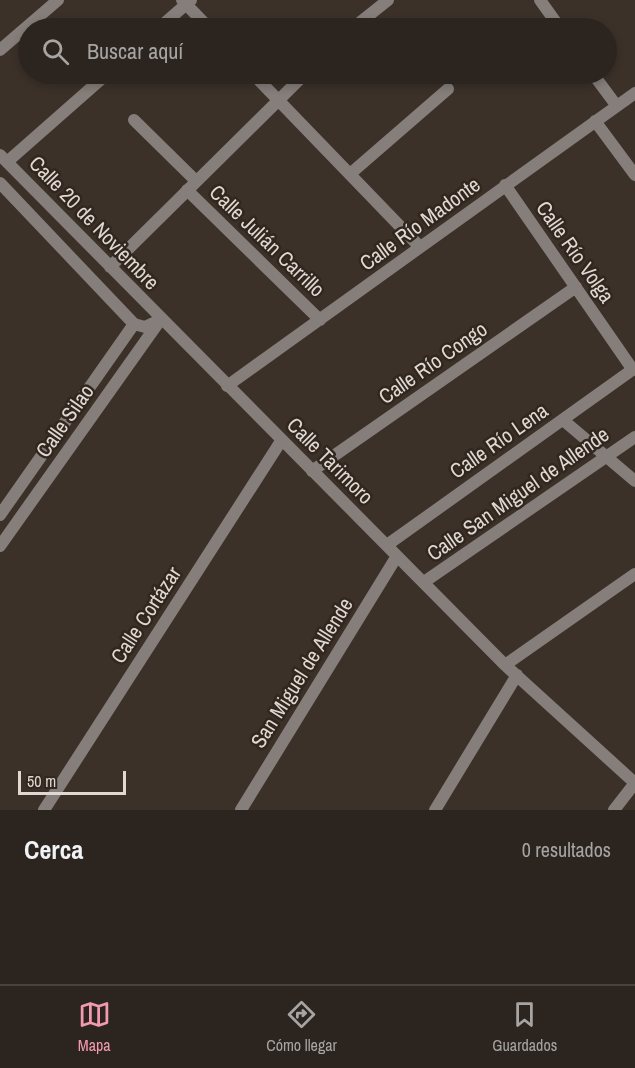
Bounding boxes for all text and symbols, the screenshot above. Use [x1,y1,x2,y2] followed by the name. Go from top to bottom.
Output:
[18,18,617,84] search box
[39,35,72,68] icon: search
[87,36,183,66] text: Buscar aquí
[23,149,166,296] street label: Calle 20 de Noviembre
[353,170,486,277] street label: Calle Río Madonte
[203,178,331,303] street label: Calle Julián Carrillo
[529,195,622,309] street label: Calle Río Volga
[373,314,493,411] street label: Calle Río Congo
[29,378,100,463] street label: Calle Silao
[444,396,554,485] street label: Calle Río Lena
[281,411,380,510] street label: Calle Tarimoro
[421,420,615,568] street label: Calle San Miguel de Allende
[103,560,188,669] street label: Calle Cortázar
[244,592,360,753] street label: San Miguel de Allende
[18,768,126,796] scale bar
[27,770,56,792] text: 50 m
[24,832,83,867] text: Cerca
[522,836,611,863] text: 0 resultados
[78,998,111,1056] tab: Mapa
[266,998,337,1056] tab: Cómo llegar
[492,998,557,1056] tab: Guardados

